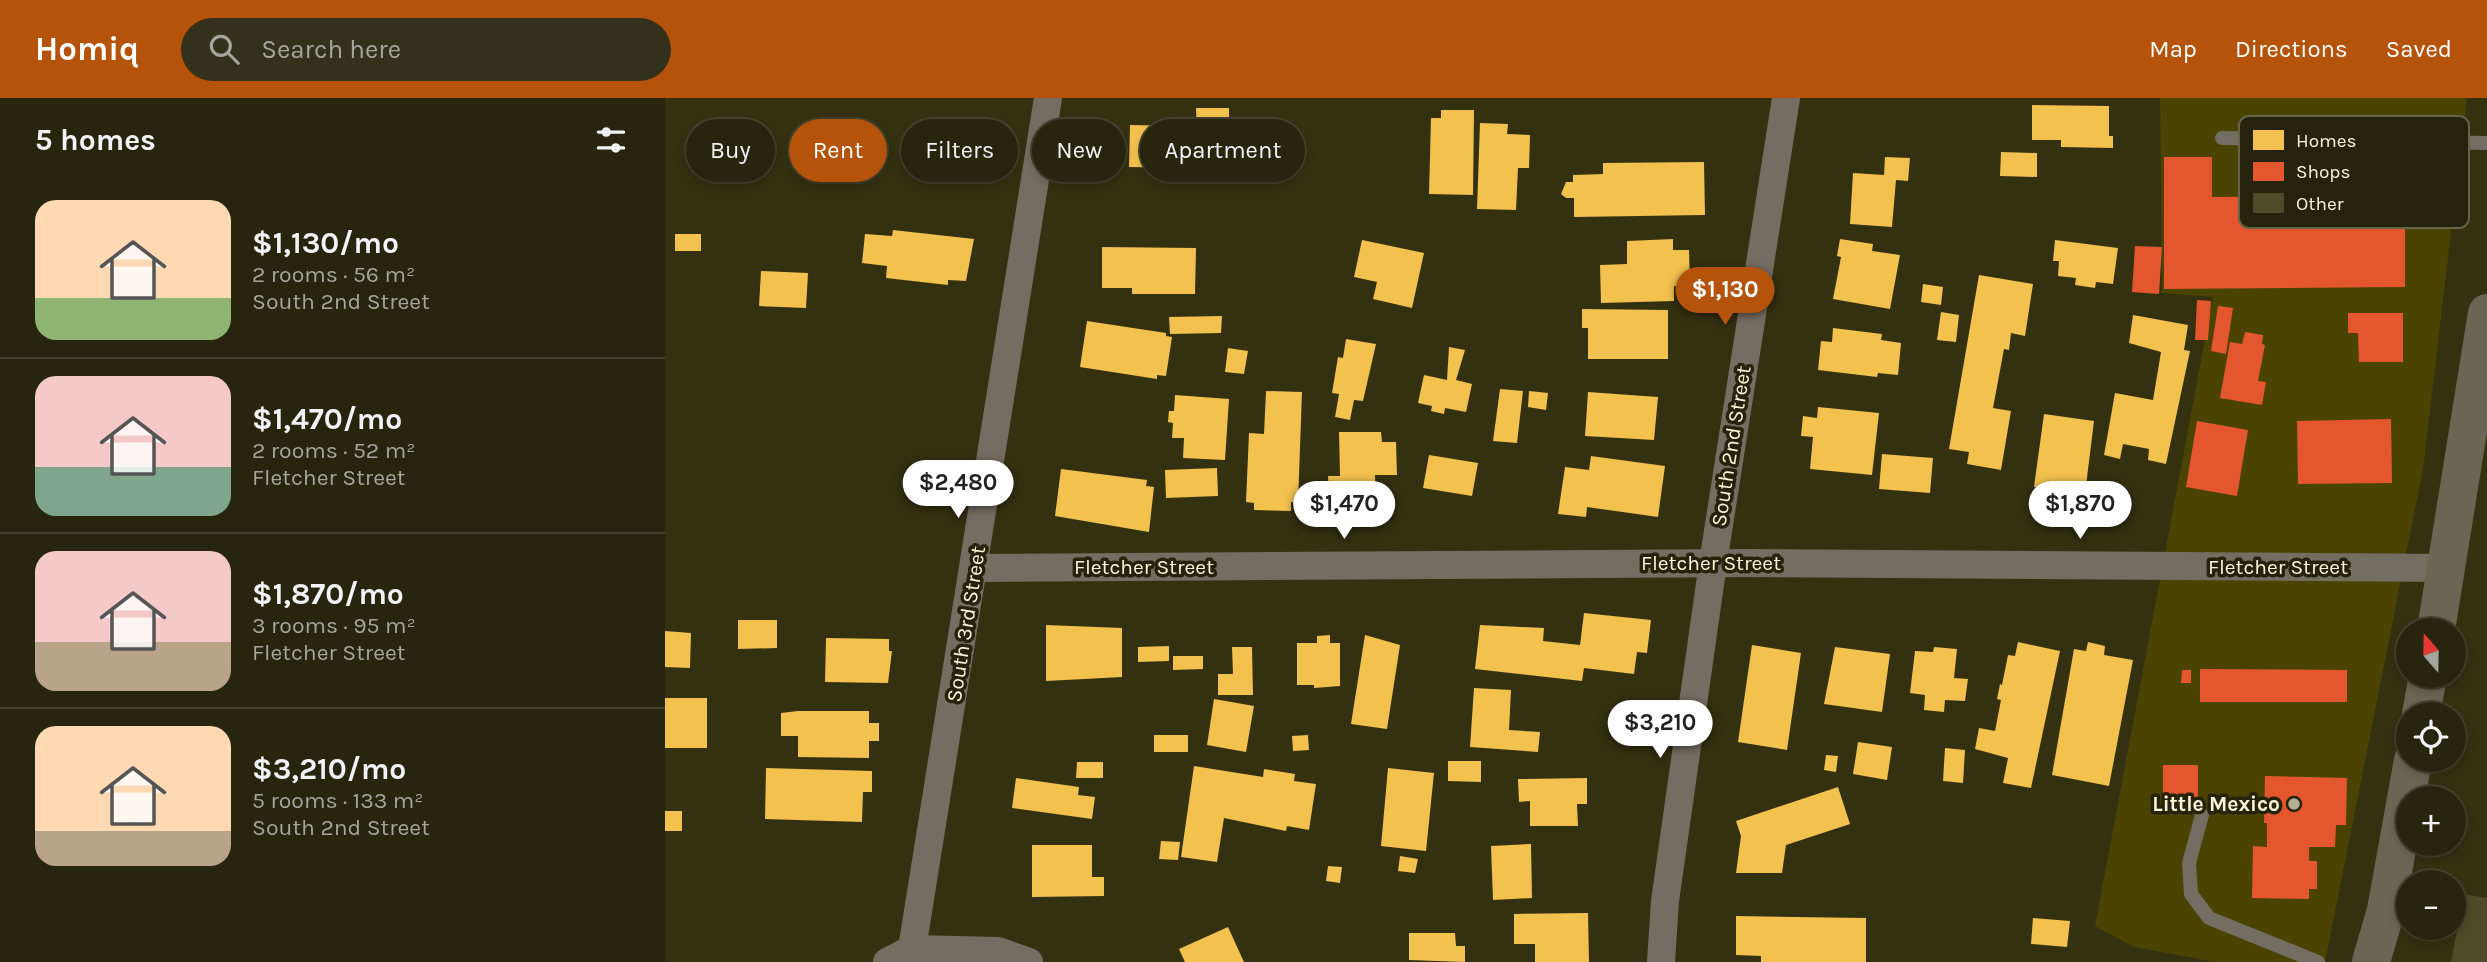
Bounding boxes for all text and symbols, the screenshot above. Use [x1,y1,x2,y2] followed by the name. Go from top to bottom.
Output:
[181,18,671,81] search box
[35,30,139,68] text: Homiq
[205,30,243,68] icon: search
[261,34,401,65] text: Search here
[2149,35,2197,63] text: Map
[2235,35,2348,63] text: Directions
[2386,35,2452,63] text: Saved
[2239,116,2469,228] legend
[686,119,775,182] chip: Buy
[789,119,887,182] chip: Rent
[901,119,1018,182] chip: Filters
[1032,119,1126,182] chip: New
[1140,119,1305,182] chip: Apartment
[592,121,630,159] icon: filters
[35,122,156,158] text: 5 homes
[2296,130,2357,152] text: Homes
[2296,161,2350,183] text: Shops
[2296,193,2344,215] text: Other
[252,225,399,261] text: $1,130/mo
[91,228,175,312] icon: home
[252,261,415,288] text: 2 rooms · 56 m²
[1668,268,1782,327] pin: $1,130
[1692,276,1758,303] text: $1,130
[252,288,430,315] text: South 2nd Street
[1706,364,1756,528] street label: South 2nd Street
[252,401,402,437] text: $1,470/mo
[91,404,175,488] icon: home
[252,437,415,464] text: 2 rooms · 52 m²
[901,460,1015,520] pin: $2,480
[252,464,405,491] text: Fletcher Street
[919,469,997,496] text: $2,480
[1287,482,1401,541] pin: $1,470
[2023,482,2137,541] pin: $1,870
[1309,490,1379,517] text: $1,470
[2045,490,2115,517] text: $1,870
[942,544,990,704] street label: South 3rd Street
[1641,551,1781,575] street label: Fletcher Street
[1074,555,1214,579] street label: Fletcher Street
[2208,555,2348,579] street label: Fletcher Street
[252,576,404,612] text: $1,870/mo
[91,579,175,663] icon: home
[252,612,416,639] text: 3 rooms · 95 m²
[2396,618,2466,688] north arrow
[2396,618,2466,940] map controls
[252,639,405,666] text: Fletcher Street
[1603,700,1717,760] pin: $3,210
[2396,702,2466,772] button: locate
[1624,709,1696,736] text: $3,210
[252,751,406,787] text: $3,210/mo
[91,754,175,838] icon: home
[2396,786,2466,856] button: +
[252,787,424,814] text: 5 rooms · 133 m²
[2152,792,2280,816] place label: Little Mexico
[2286,796,2302,812] marker: Little Mexico
[252,814,430,841] text: South 2nd Street
[2396,870,2466,940] button: −

